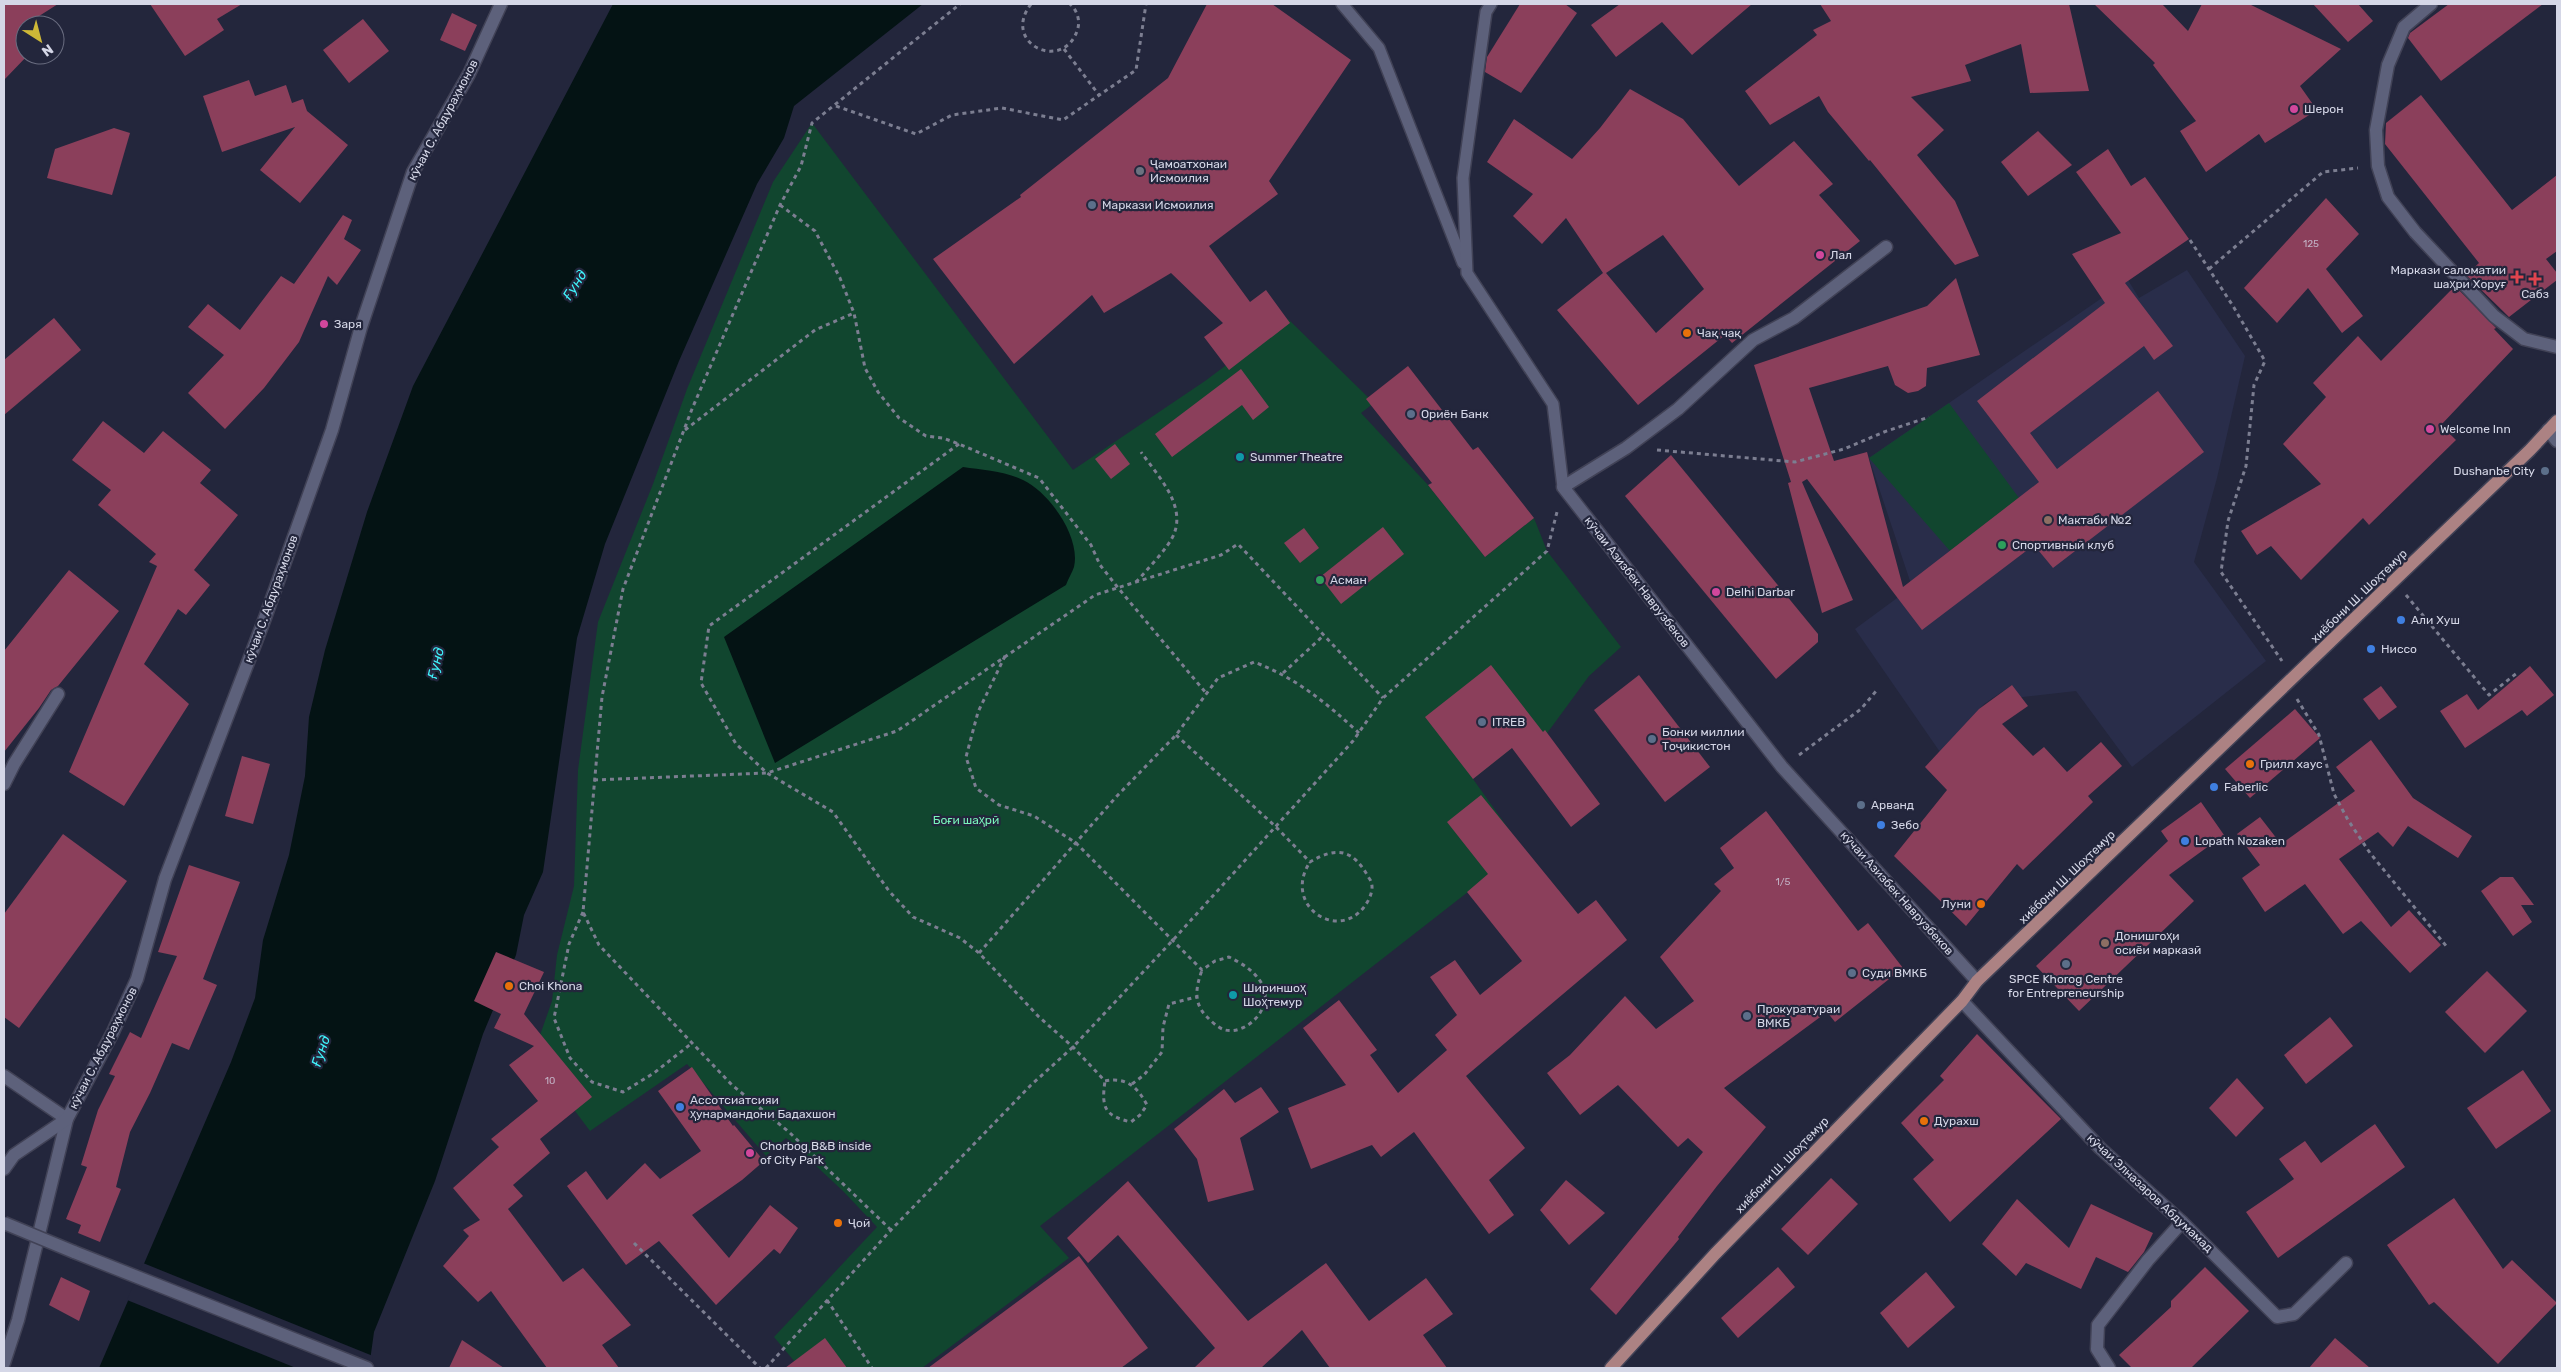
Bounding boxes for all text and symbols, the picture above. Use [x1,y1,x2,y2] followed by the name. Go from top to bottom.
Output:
[15,15,65,65] north arrow
[38,40,56,60] text: N
[405,57,481,183] street label: кӯчаи С. Абдураҳмонов
[2304,102,2344,116] place label: Шерон
[2288,103,2300,115] marker: Шерон
[1150,157,1227,185] place label: Ҷамоатхонаи Исмоилия
[1134,165,1146,177] marker: Ҷамоатхонаи Исмоилия
[1102,198,1213,212] place label: Маркази Исмоилия
[1086,199,1098,211] marker: Маркази Исмоилия
[2303,238,2319,250] house number: 125
[1830,248,1852,262] place label: Лал
[1814,249,1826,261] marker: Лал
[2391,263,2507,291] place label: Маркази саломатии шаҳри Хоруғ
[559,267,591,303] water label: Ғунд
[2510,270,2524,284] marker: Маркази саломатии шаҳри Хоруғ
[2529,273,2541,285] marker: Сабз
[2521,287,2549,301] place label: Сабз
[334,317,362,331] place label: Заря
[318,318,330,330] marker: Заря
[1697,326,1741,340] place label: Чақ чақ
[1681,327,1693,339] marker: Чақ чақ
[1421,407,1489,421] place label: Ориён Банк
[1405,408,1417,420] marker: Ориён Банк
[2440,422,2511,436] place label: Welcome Inn
[2424,423,2436,435] marker: Welcome Inn
[1250,450,1343,464] place label: Summer Theatre
[1234,451,1246,463] marker: Summer Theatre
[2453,464,2535,478] place label: Dushanbe City
[2539,465,2551,477] marker: Dushanbe City
[2058,513,2132,527] place label: Мактаби №2
[1582,514,1693,650] street label: кӯчаи Азизбек Наврузбеков
[2042,514,2054,526] marker: Мактаби №2
[241,533,301,665] street label: кӯчаи С. Абдураҳмонов
[2012,538,2114,552] place label: Спортивный клуб
[1996,539,2008,551] marker: Спортивный клуб
[2308,546,2410,646] street label: хиёбони Ш. Шоҳтемур
[1330,573,1367,587] place label: Асман
[1314,574,1326,586] marker: Асман
[1726,585,1795,599] place label: Delhi Darbar
[1710,586,1722,598] marker: Delhi Darbar
[2411,613,2460,627] place label: Али Хуш
[2395,614,2407,626] marker: Али Хуш
[2381,642,2417,656] place label: Ниссо
[2365,643,2377,655] marker: Ниссо
[424,646,448,680] water label: Ғунд
[1492,715,1525,729] place label: ITREB
[1476,716,1488,728] marker: ITREB
[1662,725,1745,753] place label: Бонки миллии Тоҷикистон
[1646,733,1658,745] marker: Бонки миллии Тоҷикистон
[2260,757,2323,771] place label: Грилл хаус
[2244,758,2256,770] marker: Грилл хаус
[2224,780,2269,794] place label: Faberlic
[2208,781,2220,793] marker: Faberlic
[1871,798,1914,812] place label: Арванд
[1855,799,1867,811] marker: Арванд
[933,813,999,827] park label: Боғи шаҳрӣ
[1891,818,1919,832] place label: Зебо
[1875,819,1887,831] marker: Зебо
[2016,827,2118,927] street label: хиёбони Ш. Шоҳтемур
[1838,828,1957,958] street label: кӯчаи Азизбек Наврузбеков
[2195,834,2285,848] place label: Lopath Nozaken
[2179,835,2191,847] marker: Lopath Nozaken
[1776,876,1791,888] house number: 1/5
[1941,897,1971,911] place label: Луни
[1975,898,1987,910] marker: Луни
[2115,929,2201,957] place label: Донишгоҳи осиёи марказӣ
[2099,937,2111,949] marker: Донишгоҳи осиёи марказӣ
[2060,958,2072,970] marker: SPCE Khorog Centre for Entrepreneurship
[1862,966,1927,980] place label: Суди ВМКБ
[1846,967,1858,979] marker: Суди ВМКБ
[2008,972,2124,1000] place label: SPCE Khorog Centre for Entrepreneurship
[519,979,582,993] place label: Choi Khona
[503,980,515,992] marker: Choi Khona
[1243,981,1306,1009] place label: Шириншоҳ Шоҳтемур
[66,984,140,1111] street label: кӯчаи С. Абдураҳмонов
[1227,989,1239,1001] marker: Шириншоҳ Шоҳтемур
[1757,1002,1840,1030] place label: Прокуратураи ВМКБ
[1741,1010,1753,1022] marker: Прокуратураи ВМКБ
[308,1033,334,1069] water label: Ғунд
[545,1075,555,1087] house number: 10
[690,1093,836,1121] place label: Ассотсиатсияи ҳунармандони Бадахшон
[674,1101,686,1113] marker: Ассотсиатсияи ҳунармандони Бадахшон
[1732,1114,1832,1216] street label: хиёбони Ш. Шоҳтемур
[1934,1114,1979,1128] place label: Дурахш
[1918,1115,1930,1127] marker: Дурахш
[2084,1131,2216,1255] street label: кӯчаи Элназаров Абдумамад
[760,1139,872,1167] place label: Chorbog B&B inside of City Park
[744,1147,756,1159] marker: Chorbog B&B inside of City Park
[848,1216,870,1230] place label: Ҷой
[832,1217,844,1229] marker: Ҷой

